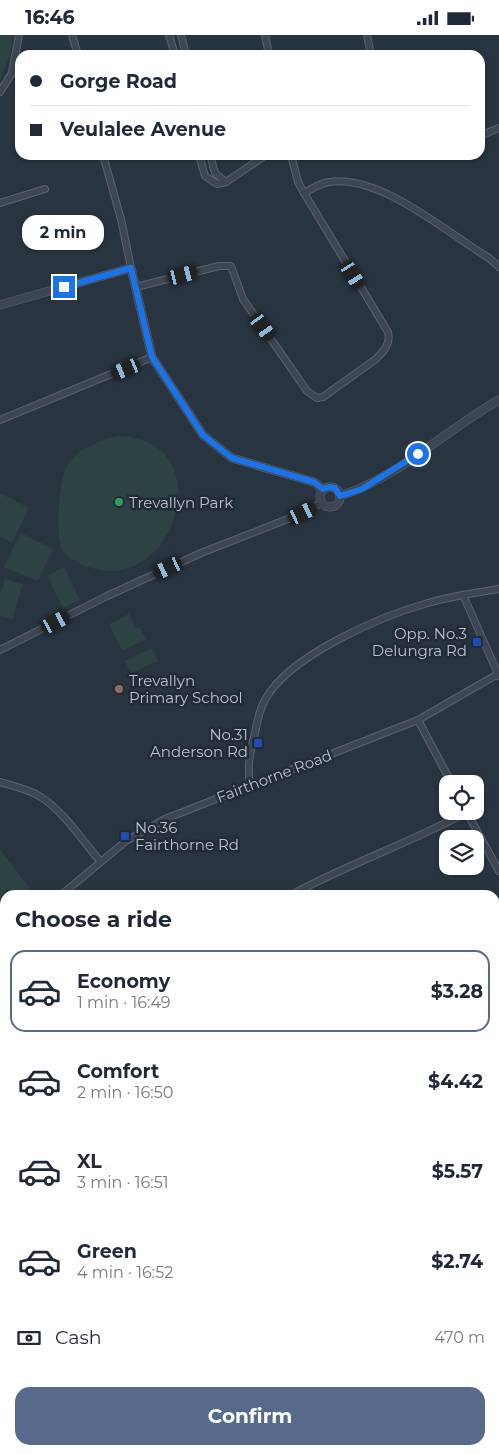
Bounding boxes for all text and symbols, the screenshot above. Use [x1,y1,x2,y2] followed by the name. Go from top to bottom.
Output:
[25,6,75,29] text: 16:46
[60,70,177,93] text: Gorge Road
[60,118,226,141] text: Veulalee Avenue
[23,215,105,249] callout: 2 min
[40,223,86,242] text: 2 min
[338,258,367,292] car
[166,264,199,286] car
[53,276,75,298] route end
[248,310,277,344] car
[109,356,142,382] car
[407,443,429,465] route start
[129,493,233,512] place label: Trevallyn Park
[113,496,125,508] marker: Trevallyn Park
[286,500,319,526] car
[151,555,184,581] car
[39,609,72,635] car
[372,624,467,660] place label: Opp. No.3 Delungra Rd
[471,636,483,648] marker: Opp. No.3 Delungra Rd
[129,671,243,707] place label: Trevallyn Primary School
[113,683,125,695] marker: Trevallyn Primary School
[150,725,248,761] place label: No.31 Anderson Rd
[252,737,264,749] marker: No.31 Anderson Rd
[214,745,334,807] street label: Fairthorne Road
[439,775,484,875] map controls
[439,775,484,820] button: locate
[135,818,239,854] place label: No.36 Fairthorne Rd
[119,830,131,842] marker: No.36 Fairthorne Rd
[439,830,484,875] button: layers
[15,906,172,933] text: Choose a ride
[17,969,62,1014] icon: car
[77,970,170,993] text: Economy
[431,980,483,1003] text: $3.28
[77,993,171,1012] text: 1 min · 16:49
[17,1059,62,1104] icon: car
[77,1060,159,1083] text: Comfort
[428,1070,483,1093] text: $4.42
[77,1083,173,1102] text: 2 min · 16:50
[17,1149,62,1194] icon: car
[77,1150,102,1173] text: XL
[432,1160,483,1183] text: $5.57
[77,1173,168,1192] text: 3 min · 16:51
[17,1239,62,1284] icon: car
[77,1240,137,1263] text: Green
[431,1250,483,1273] text: $2.74
[77,1263,173,1282] text: 4 min · 16:52
[15,1324,43,1352] icon: cash
[55,1326,102,1349] text: Cash
[434,1328,485,1347] text: 470 m
[15,1387,485,1445] button: Confirm

